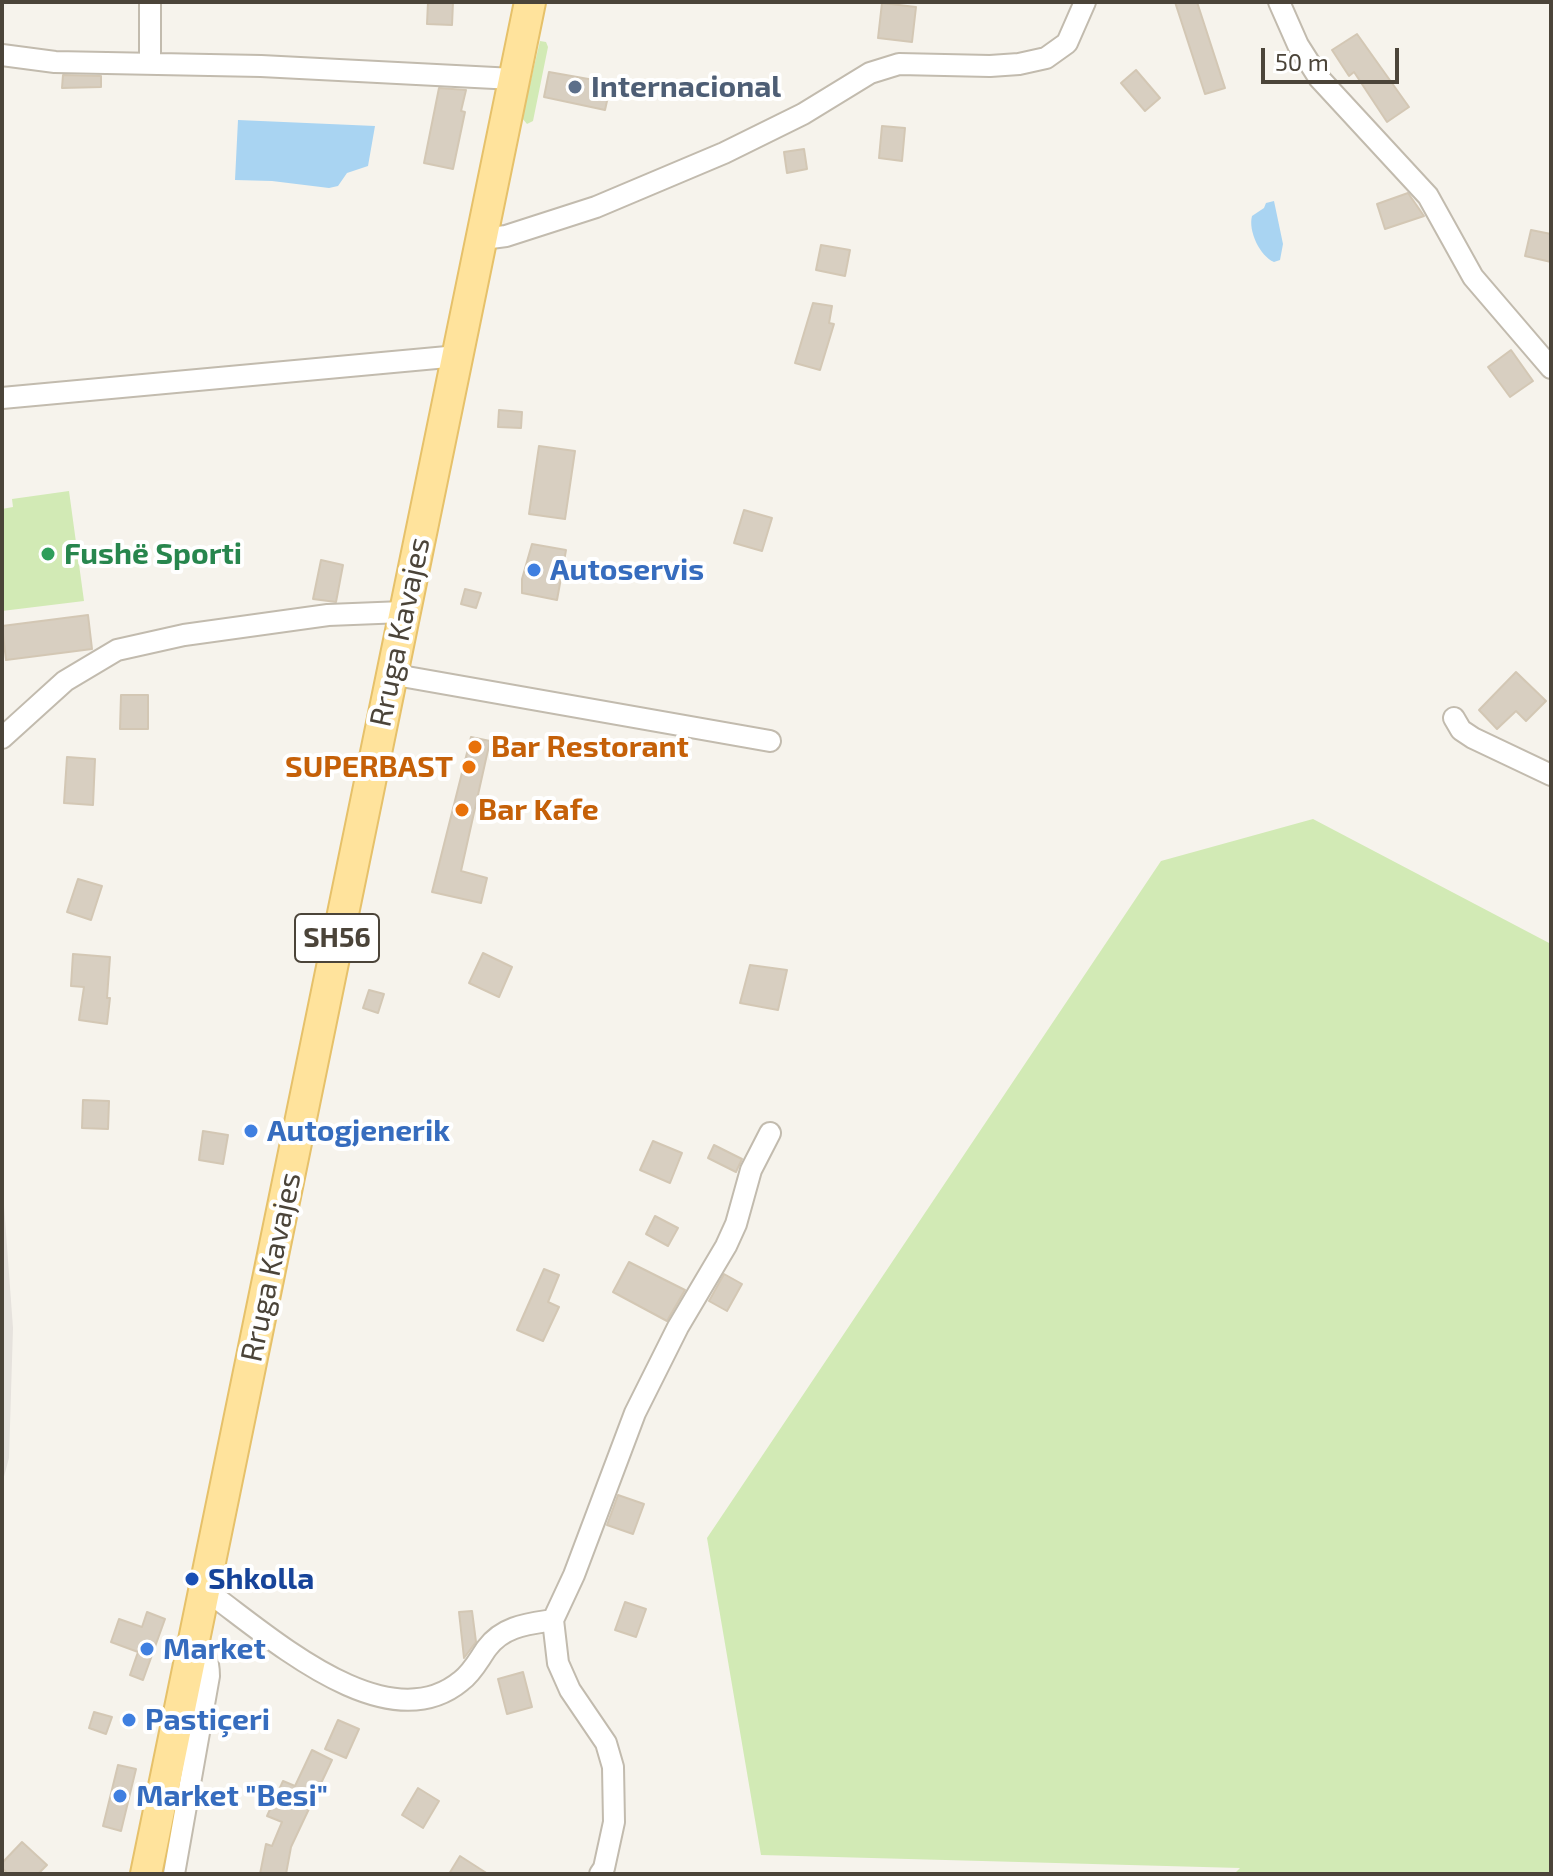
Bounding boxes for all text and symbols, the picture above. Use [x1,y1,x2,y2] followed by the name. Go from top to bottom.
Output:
[1265,32,1403,82] scale bar
[1275,47,1329,76] text: 50 m
[591,69,781,105] place label: Internacional
[566,78,584,96] marker: Internacional
[362,534,438,730] street label: Rruga Kavajes
[64,536,242,572] place label: Fushë Sporti
[39,545,57,563] marker: Fushë Sporti
[550,552,704,588] place label: Autoservis
[525,561,543,579] marker: Autoservis
[491,729,689,765] place label: Bar Restorant
[466,738,484,756] marker: Bar Restorant
[285,749,453,785] place label: SUPERBAST
[460,758,478,776] marker: SUPERBAST
[478,792,599,828] place label: Bar Kafe
[453,801,471,819] marker: Bar Kafe
[295,914,379,962] road number: SH56
[267,1113,450,1149] place label: Autogjenerik
[242,1122,260,1140] marker: Autogjenerik
[233,1169,309,1365] street label: Rruga Kavajes
[208,1561,314,1597] place label: Shkolla
[183,1570,201,1588] marker: Shkolla
[163,1631,266,1667] place label: Market
[138,1640,156,1658] marker: Market
[145,1702,270,1738] place label: Pastiçeri
[120,1711,138,1729] marker: Pastiçeri
[136,1778,328,1814] place label: Market "Besi"
[111,1787,129,1805] marker: Market "Besi"

